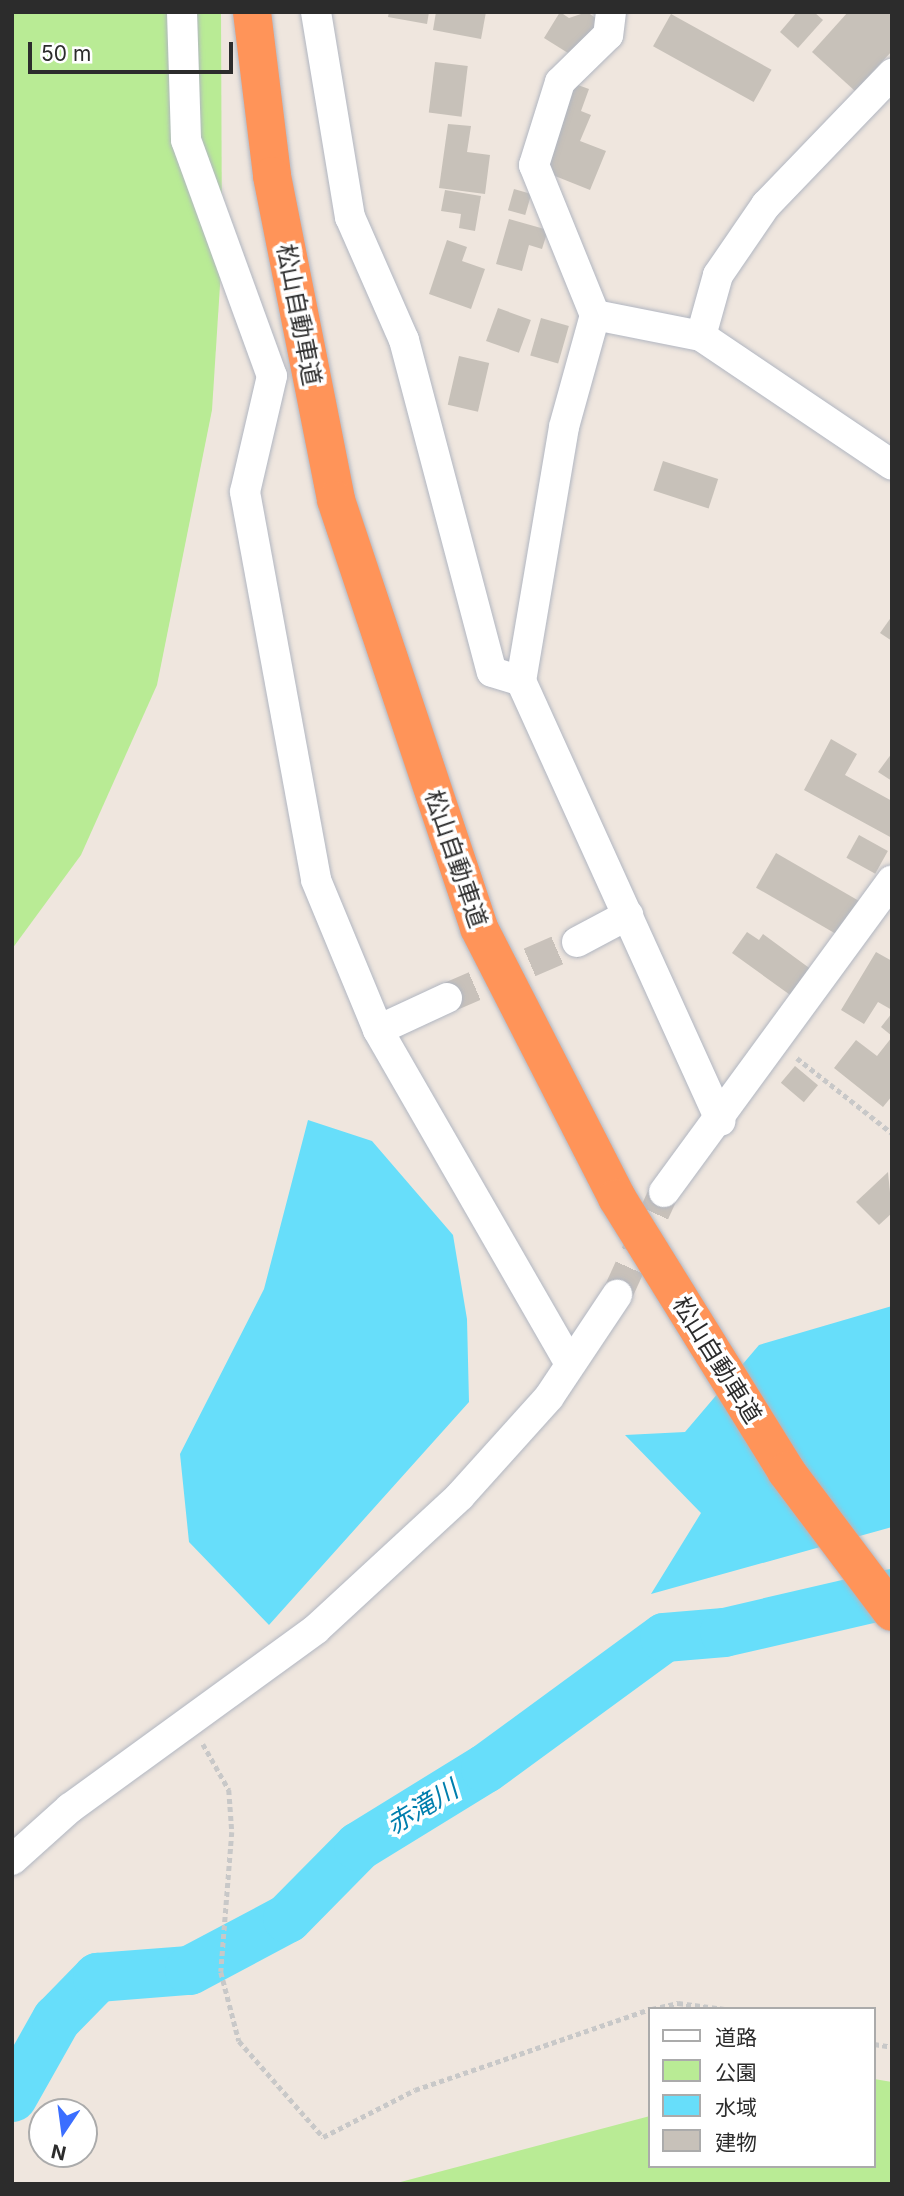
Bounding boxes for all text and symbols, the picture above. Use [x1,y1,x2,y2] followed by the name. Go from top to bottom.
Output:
[32,28,236,72] scale bar
[41,41,91,66] text: 50 m
[271,242,327,388] street label: 松山自動車道
[419,786,493,932] street label: 松山自動車道
[667,1291,767,1429] street label: 松山自動車道
[381,1774,463,1840] water label: 赤滝川
[648,2007,876,2168] legend
[715,2025,757,2050] text: 道路
[715,2060,757,2085] text: 公園
[715,2095,757,2120] text: 水域
[28,2098,98,2168] north arrow
[715,2130,757,2155] text: 建物
[49,2139,68,2165] text: N

